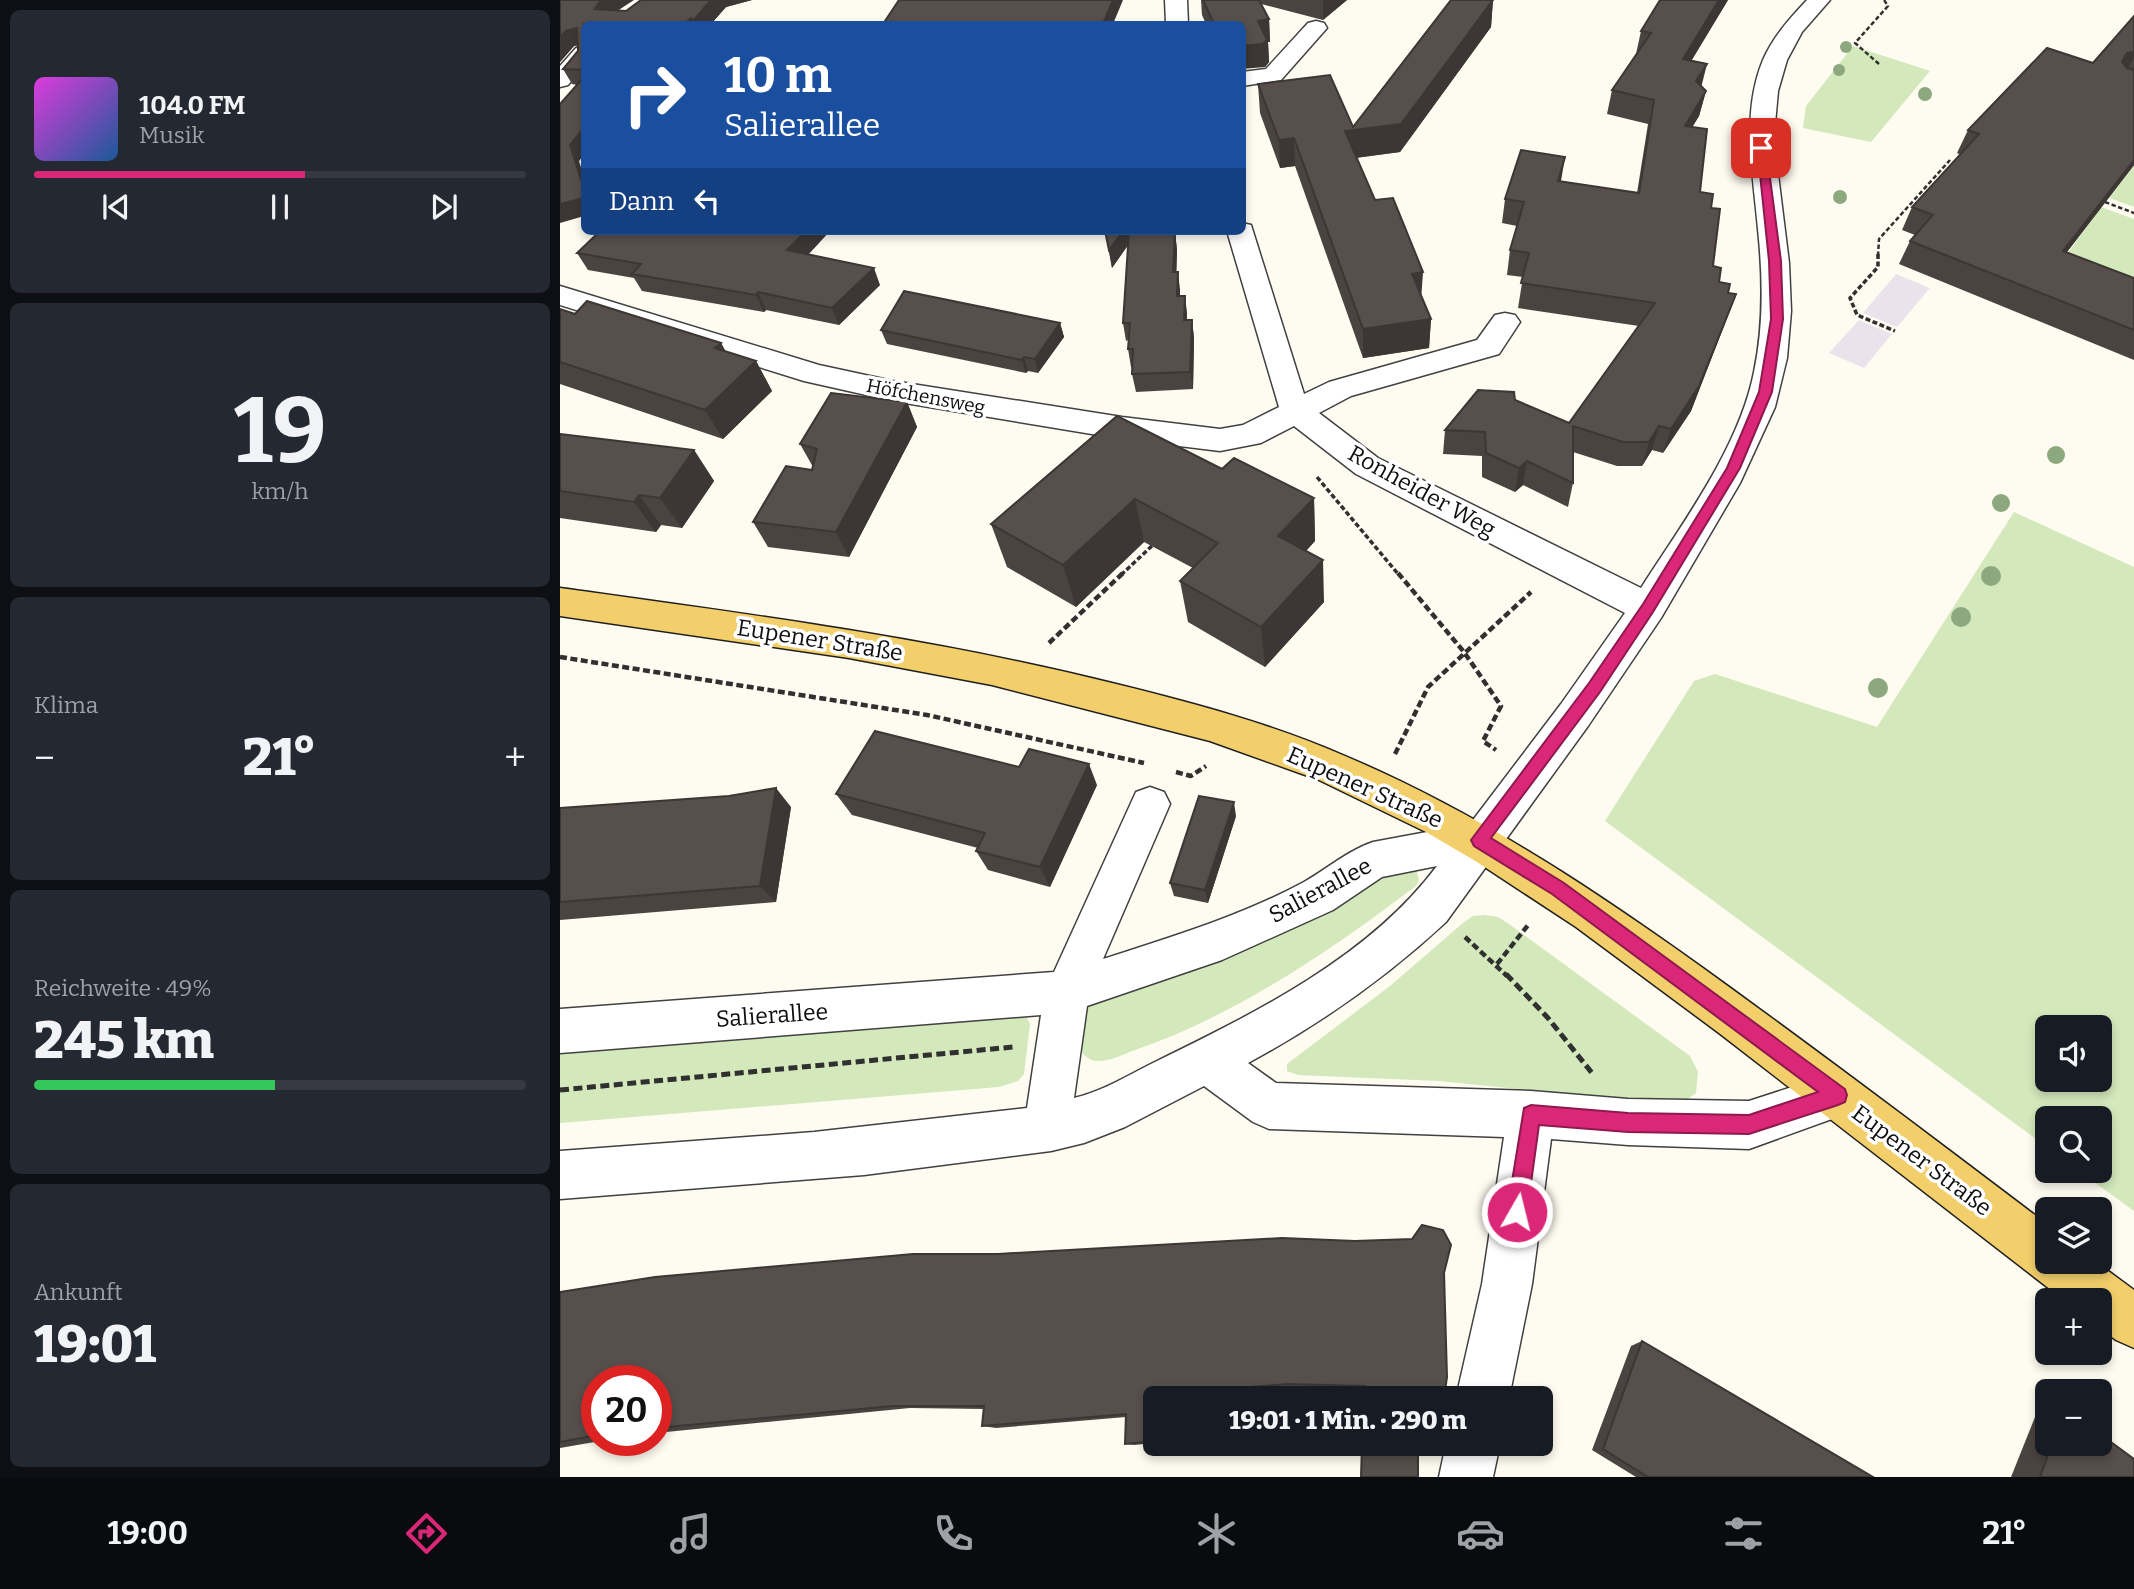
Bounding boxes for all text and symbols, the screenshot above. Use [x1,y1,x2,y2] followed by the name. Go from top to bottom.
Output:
[724,46,832,105] text: 10 m
[609,49,700,140] icon: right
[139,90,246,121] text: 104.0 FM
[724,106,880,144] text: Salierallee
[1731,118,1791,178] pin
[139,121,205,149] text: Musik
[1742,129,1780,167] icon: arrive
[688,182,726,220] icon: left
[609,186,674,217] text: Dann
[97,188,135,226] icon: previous
[261,188,299,226] icon: pause
[425,188,463,226] icon: next
[865,374,988,419] street label: Höfchensweg
[233,377,327,486] text: 19
[1343,439,1501,543] street label: Ronheider Weg
[252,477,308,505] text: km/h
[735,613,905,667] street label: Eupener Straße
[34,691,98,719] text: Klima
[243,726,316,789] text: 21°
[34,735,55,781] text: −
[504,735,526,781] text: +
[1283,740,1447,834] street label: Eupener Straße
[1264,851,1376,929] street label: Salierallee
[34,974,212,1002] text: Reichweite · 49%
[715,997,829,1033] street label: Salierallee
[34,1009,214,1072] text: 245 km
[2035,1015,2112,1456] map controls
[2035,1015,2112,1092] button: sound
[1847,1098,1997,1222] street label: Eupener Straße
[2035,1106,2112,1183] button: search
[1480,1175,1554,1249] position arrow
[2035,1197,2112,1274] button: layers
[34,1278,123,1306] text: Ankunft
[2035,1288,2112,1365] button: +
[34,1313,156,1376] text: 19:01
[581,1365,672,1456] speed limit sign: 20
[2035,1379,2112,1456] button: −
[1229,1405,1467,1436] text: 19:01 · 1 Min. · 290 m
[402,1509,451,1558] icon: directions
[666,1509,715,1558] icon: music
[929,1509,978,1558] icon: phone
[1192,1509,1241,1558] icon: climate
[1456,1509,1505,1558] icon: car
[1719,1509,1768,1558] icon: filters
[107,1514,188,1552] text: 19:00
[1982,1514,2027,1552] text: 21°

